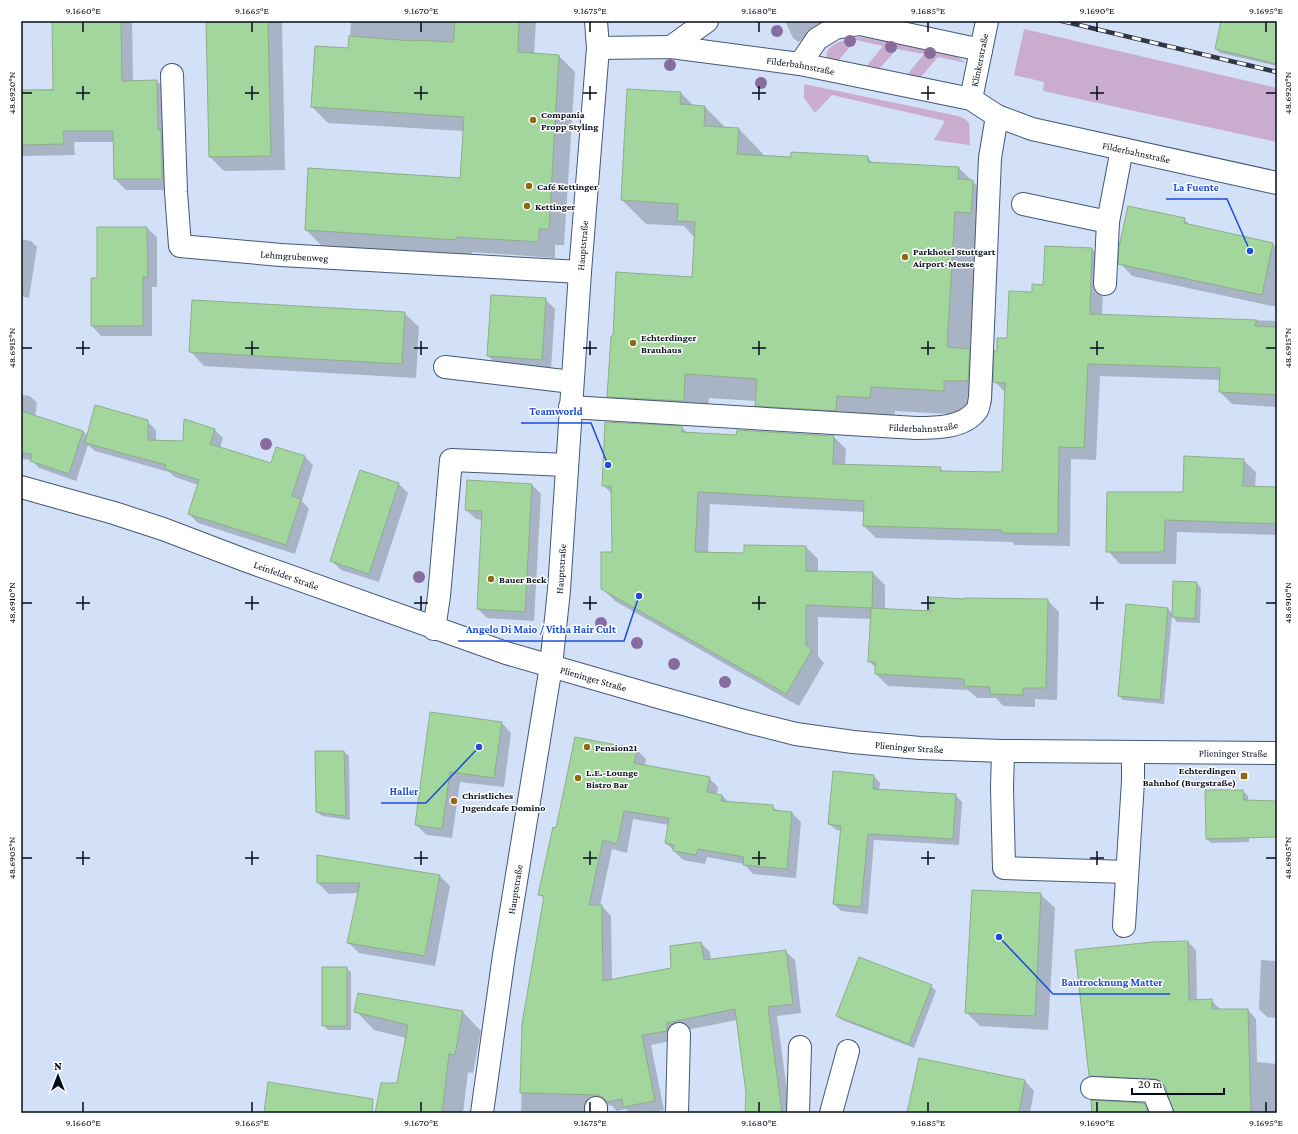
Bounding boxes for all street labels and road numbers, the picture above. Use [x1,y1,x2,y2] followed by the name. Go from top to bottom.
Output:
[968,32,990,87] street label: Klinkerstraße
[766,54,836,77] street label: Filderbahnstraße
[1102,139,1172,165] street label: Filderbahnstraße
[575,219,590,271] street label: Hauptstraße
[260,248,329,263] street label: Lehmgrubenweg
[889,418,960,434] street label: Filderbahnstraße
[553,543,568,594] street label: Hauptstraße
[252,558,321,592] street label: Leinfelder Straße
[559,664,629,693] street label: Plieninger Straße
[875,738,944,754] street label: Plieninger Straße
[1199,747,1268,758] street label: Plieninger Straße
[505,863,524,915] street label: Hauptstraße

